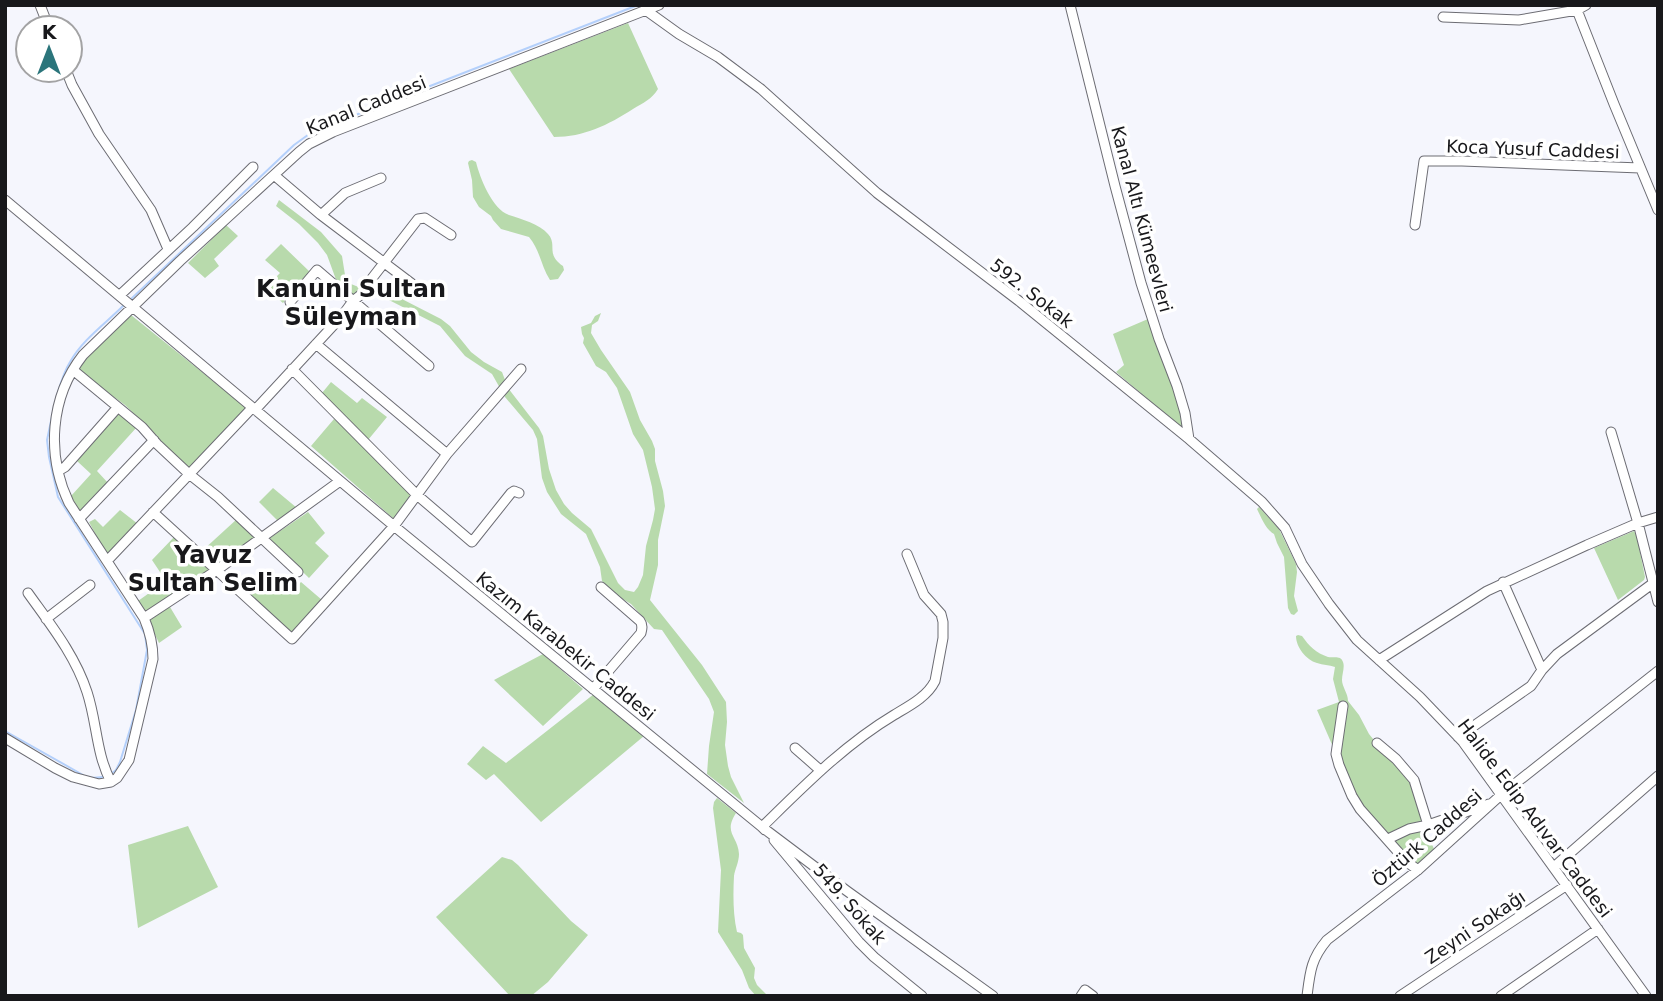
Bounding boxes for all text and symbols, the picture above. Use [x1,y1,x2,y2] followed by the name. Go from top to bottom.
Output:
[14,14,84,84] north arrow
[42,21,58,43] text: K
[303,71,429,139] street label: Kanal Caddesi
[1107,124,1177,314] street label: Kanal Altı Kümeevleri
[1446,135,1620,163] street label: Koca Yusuf Caddesi
[986,254,1078,332] street label: 592. Sokak
[256,275,446,331] district label: Kanuni Sultan Süleyman
[128,541,298,597] district label: Yavuz Sultan Selim
[472,567,660,725] street label: Kazım Karabekir Caddesi
[1454,715,1616,921] street label: Halide Edip Adıvar Caddesi
[1368,785,1486,891] street label: Öztürk Caddesi
[809,859,891,949] street label: 549. Sokak
[1421,886,1529,968] street label: Zeyni Sokağı

